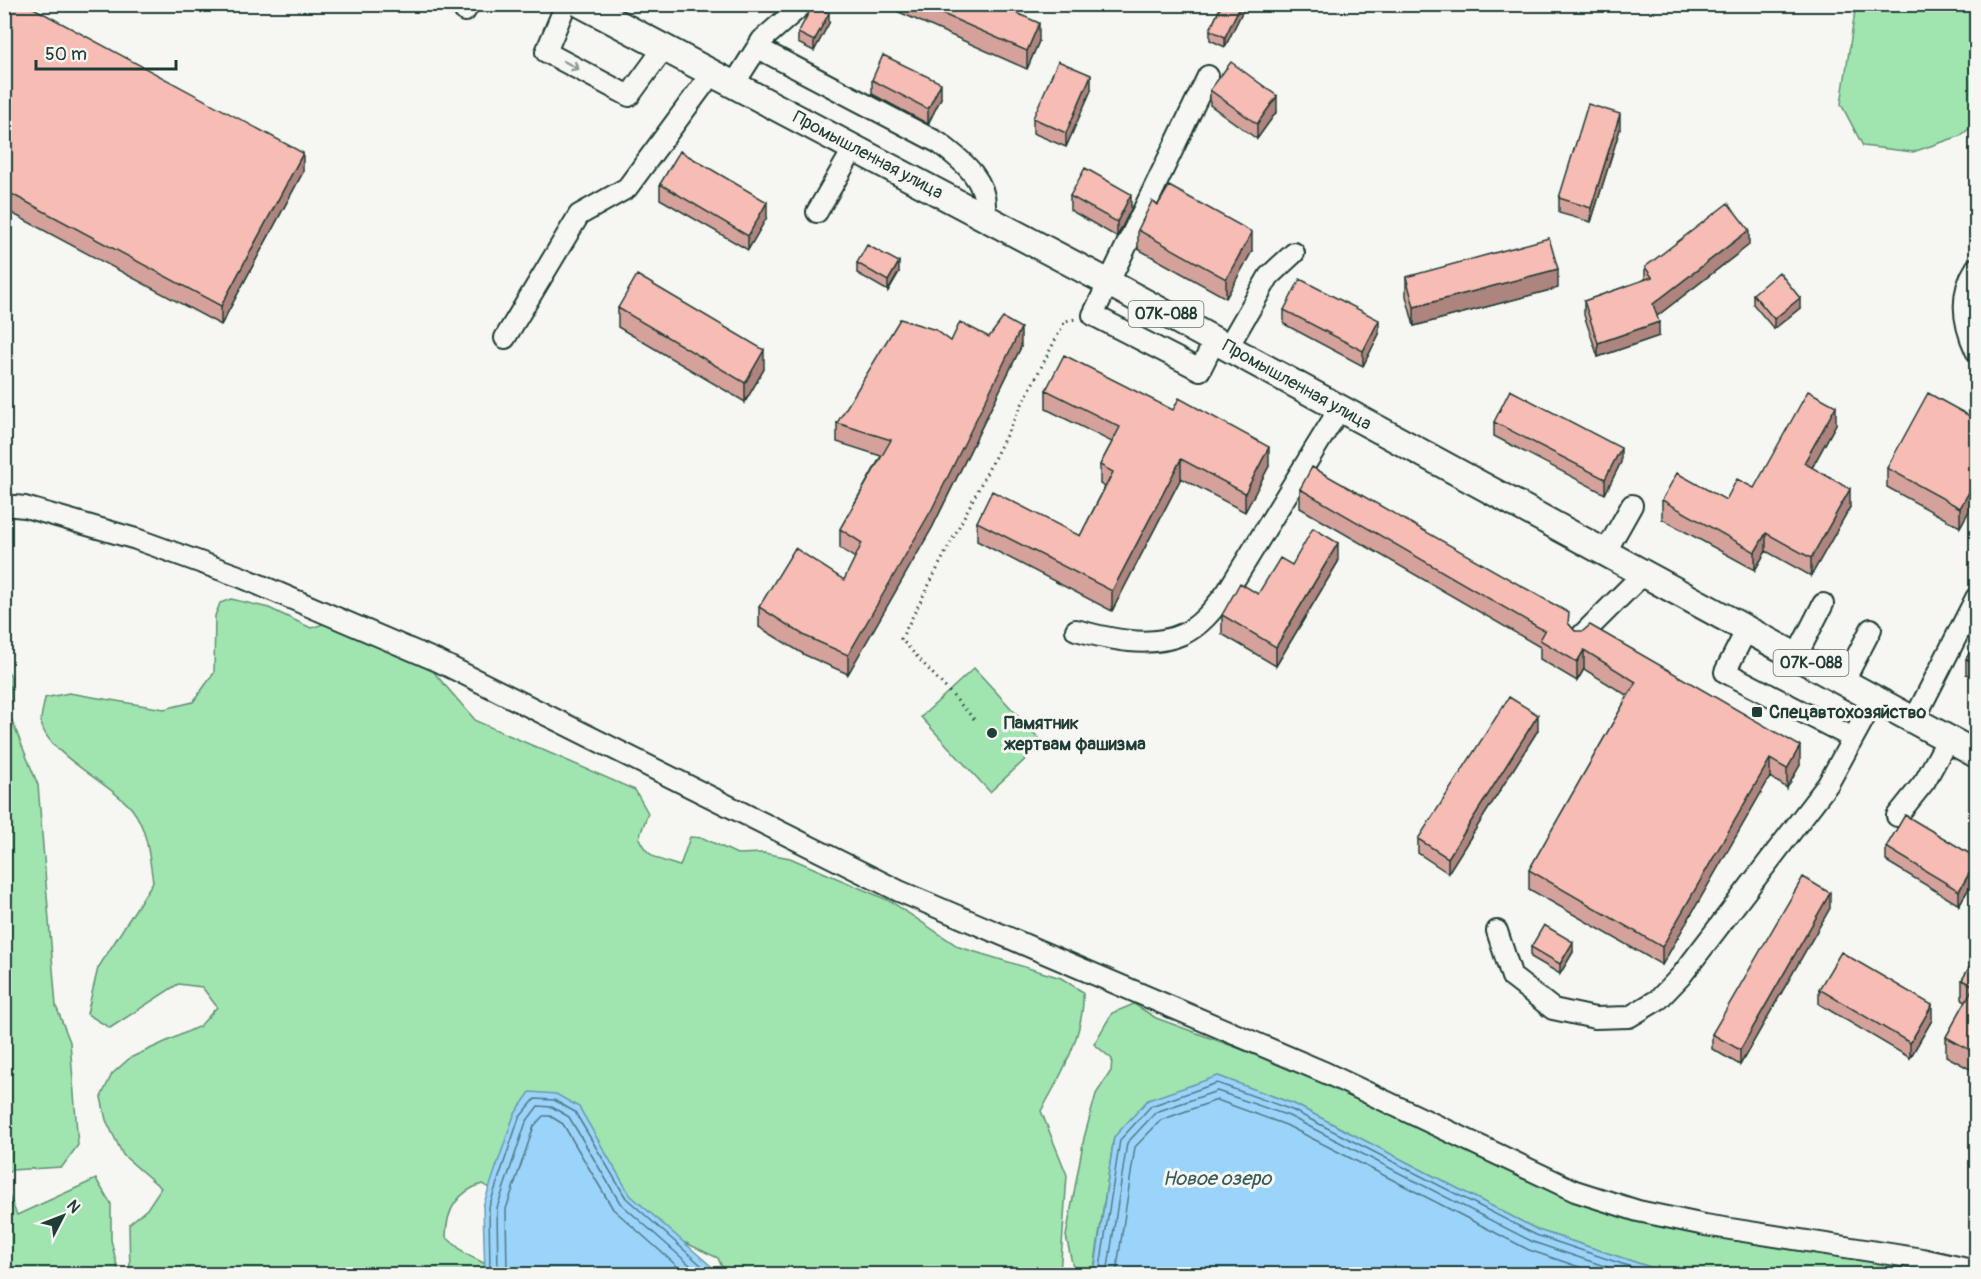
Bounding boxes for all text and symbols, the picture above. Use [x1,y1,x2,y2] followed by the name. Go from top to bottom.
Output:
[36,33,176,71] scale bar
[45,43,87,66] text: 50 m
[561,60,579,71] one-way arrow
[789,106,947,204] street label: Промышленная улица
[1128,301,1204,327] road number: 07К-088
[1218,334,1376,436] street label: Промышленная улица
[1774,650,1848,676] road number: 07К-088
[1769,701,1926,724] place label: Спецавтохозяйство
[1750,705,1764,719] marker: Спецавтохозяйство
[1003,712,1146,756] place label: Памятник жертвам фашизма
[985,726,999,740] marker: Памятник жертвам фашизма
[1163,1166,1273,1191] water label: Новое озеро
[33,1186,93,1246] north arrow
[62,1196,85,1217] text: N

